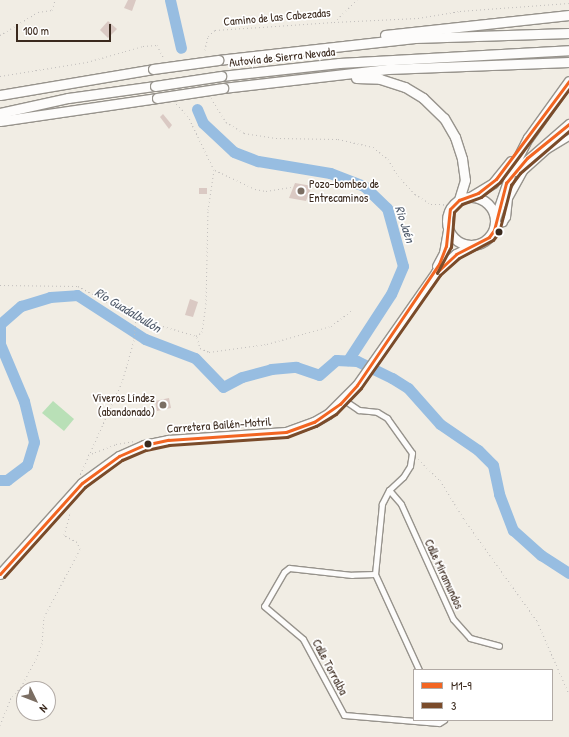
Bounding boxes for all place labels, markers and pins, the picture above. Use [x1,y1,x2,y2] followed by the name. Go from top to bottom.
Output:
[309,177,379,205] place label: Pozo-bombeo de Entrecaminos
[296,186,306,196] marker: Pozo-bombeo de Entrecaminos
[494,227,504,237] unlabelled marker
[92,391,155,419] place label: Viveros Líndez (abandonado)
[158,400,168,410] marker: Viveros Líndez (abandonado)
[143,439,153,449] unlabelled marker

